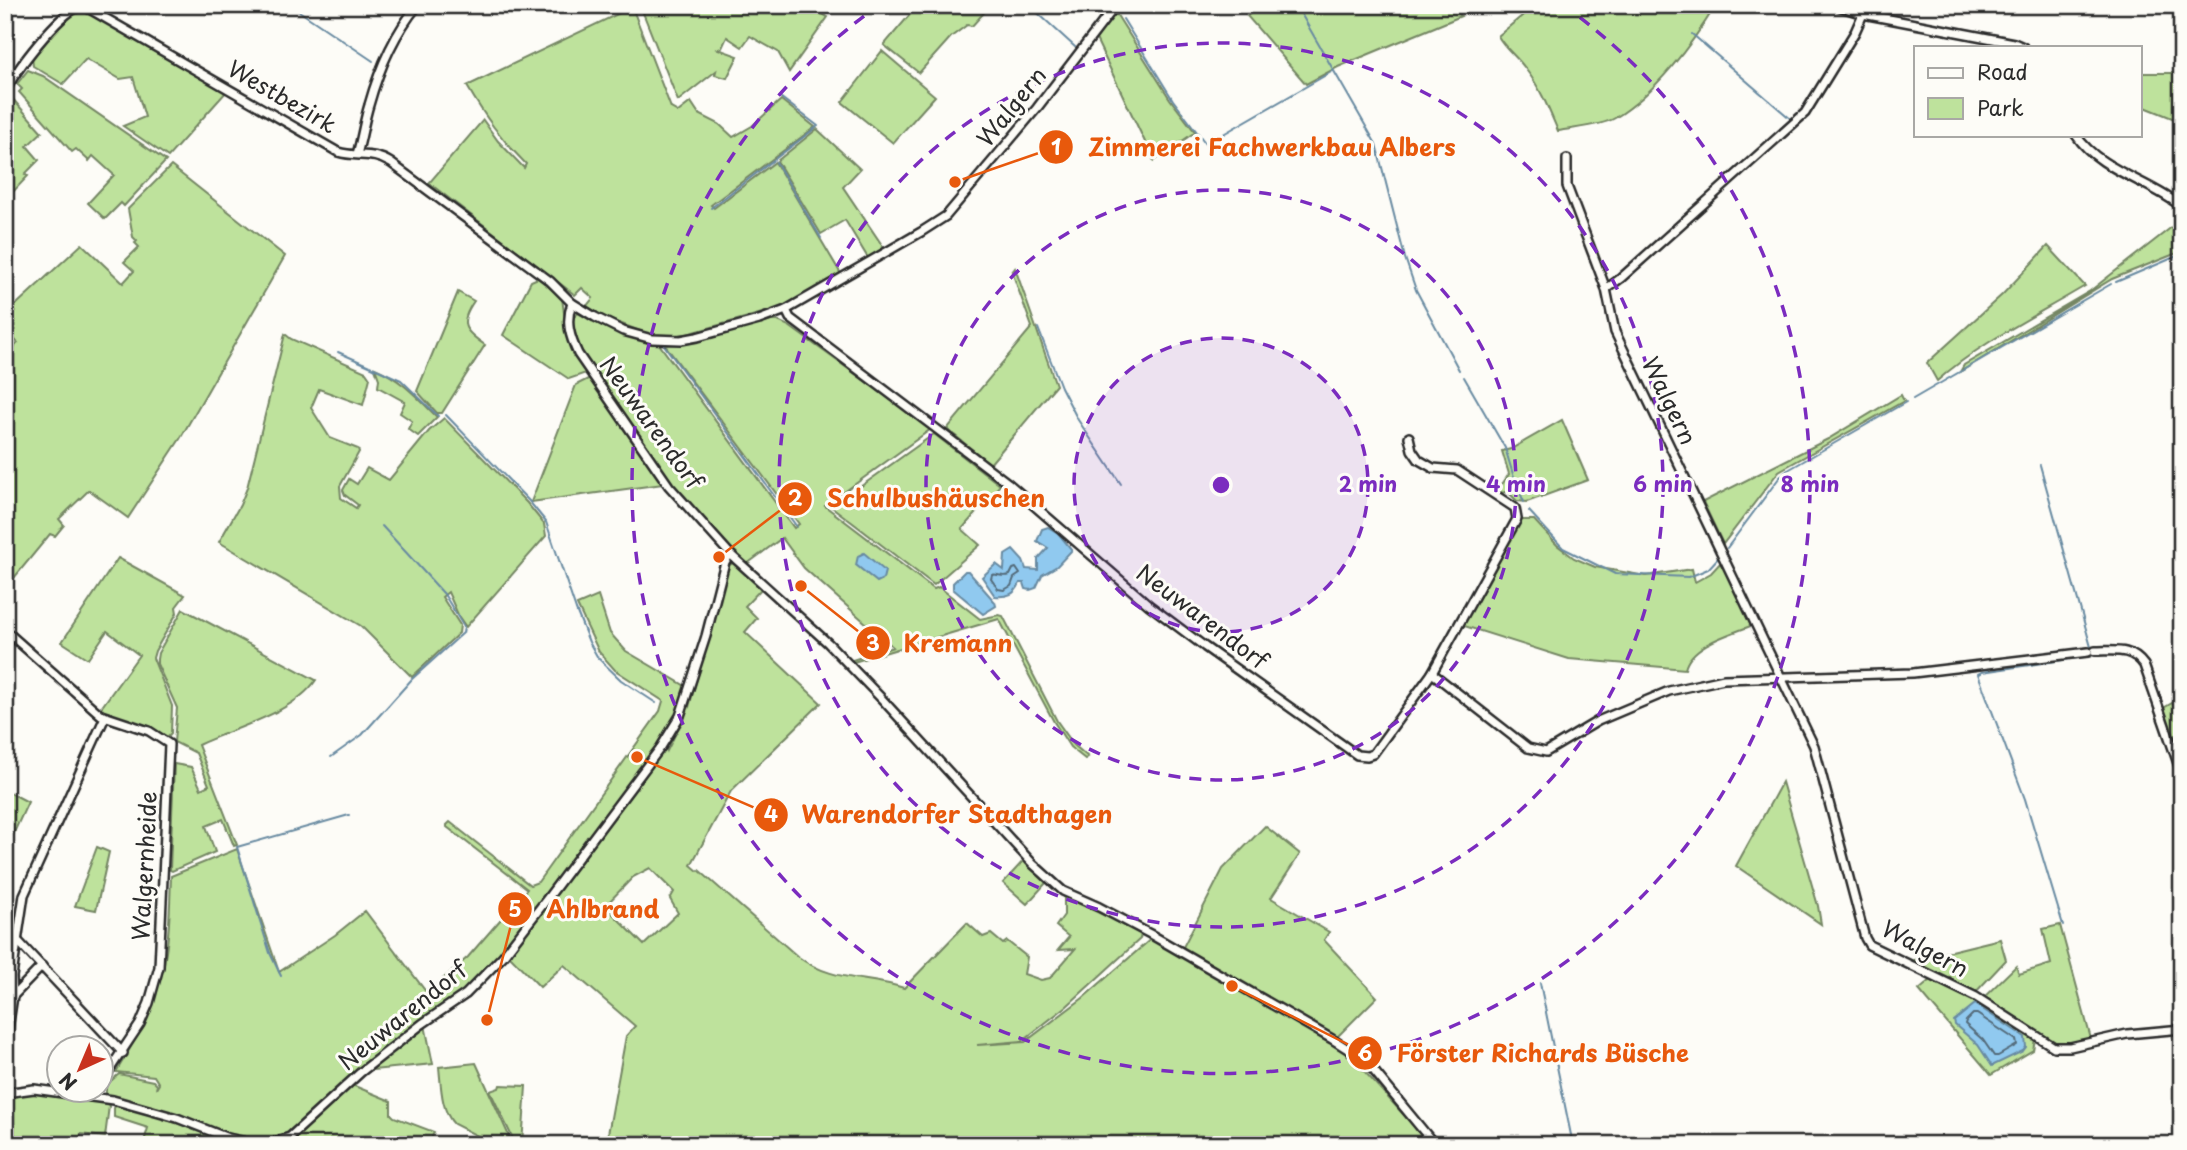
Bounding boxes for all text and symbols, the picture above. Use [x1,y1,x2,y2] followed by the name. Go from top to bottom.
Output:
[1914,46,2142,136] legend
[222,50,344,141] street label: Westbezirk
[1977,55,2028,87] text: Road
[968,58,1054,154] street label: Walgern
[1977,91,2024,123] text: Park
[1039,125,1470,170] callout: Zimmerei Fachwerkbau Albers
[1088,128,1456,164] text: Zimmerei Fachwerkbau Albers
[1051,130,1061,162] text: 1
[592,348,714,498] street label: Neuwarendorf
[1634,350,1707,450] street label: Walgern
[1339,467,1397,499] text: 2 min
[1486,467,1546,499] text: 4 min
[1633,467,1693,499] text: 6 min
[1781,467,1839,499] text: 8 min
[1209,473,1233,497] centre of rings
[778,476,1059,521] callout: Schulbushäuschen
[827,479,1045,515] text: Schulbushäuschen
[788,481,803,513] text: 2
[1130,555,1278,678] street label: Neuwarendorf
[855,621,1027,666] callout: Kremann
[904,624,1012,660] text: Kremann
[866,626,880,658] text: 3
[122,790,165,942] street label: Walgernheide
[753,793,1126,838] callout: Warendorfer Stadthagen
[801,795,1113,831] text: Warendorfer Stadthagen
[764,797,778,829] text: 4
[497,887,673,932] callout: Ahlbrand
[547,890,660,926] text: Ahlbrand
[508,892,522,924] text: 5
[1876,910,1975,985] street label: Walgern
[330,950,476,1078] street label: Neuwarendorf
[1347,1031,1703,1076] callout: Förster Richards Büsche
[46,1034,116,1104] north arrow
[1397,1034,1689,1070] text: Förster Richards Büsche
[1358,1036,1373,1068] text: 6
[52,1067,83,1097] text: N

